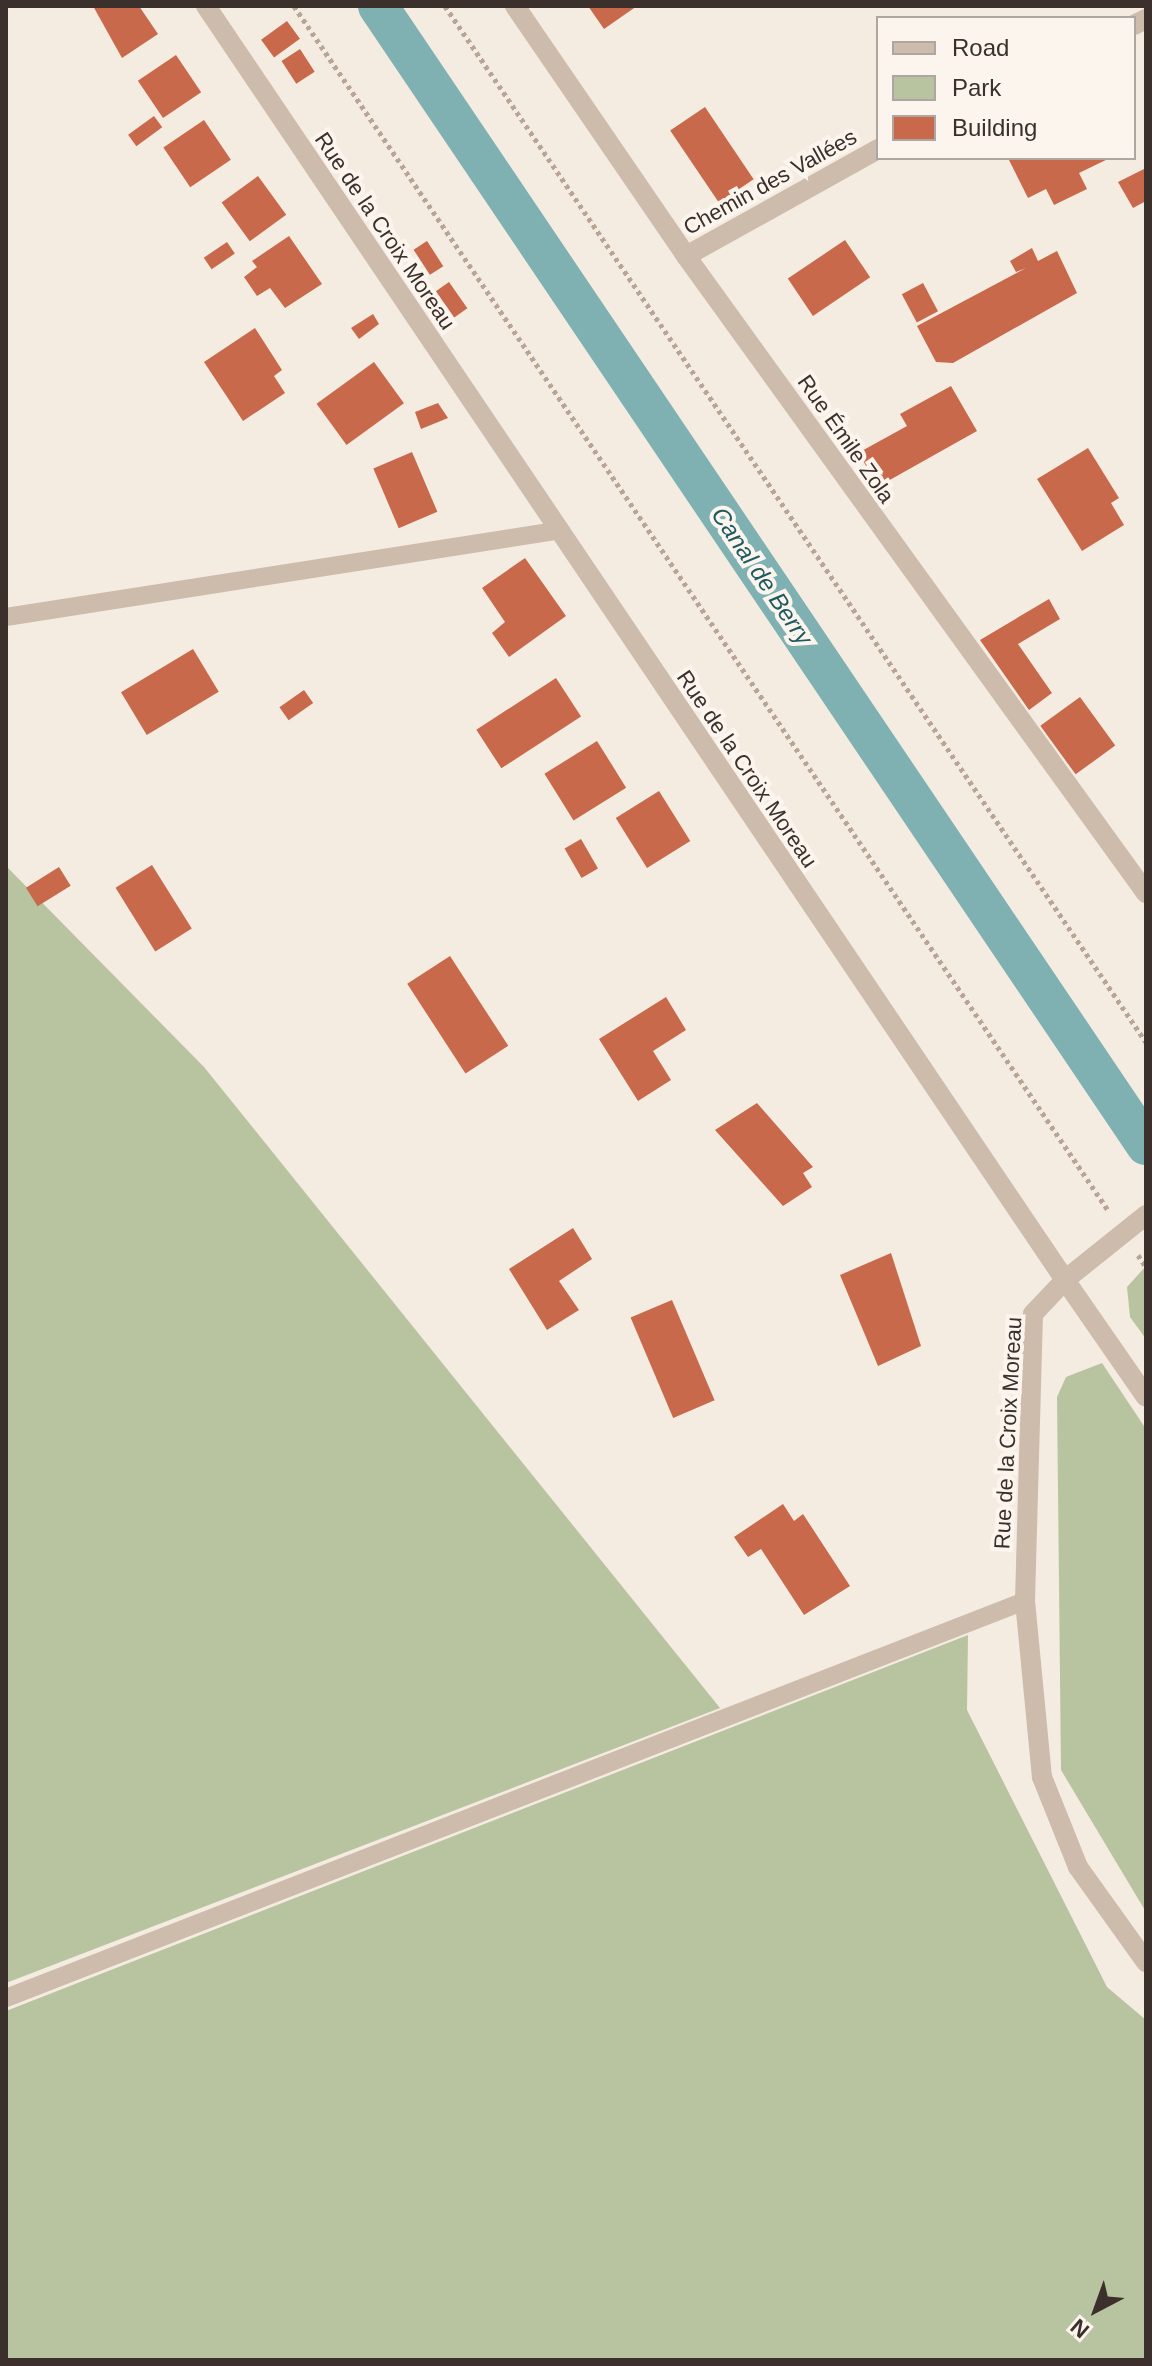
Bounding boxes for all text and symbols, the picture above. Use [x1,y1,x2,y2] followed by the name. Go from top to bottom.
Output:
[876,16,1136,160] legend
[952,34,1009,61] text: Road
[952,74,1001,101] text: Park
[952,114,1037,141] text: Building
[679,123,861,241] street label: Chemin des Vallées
[309,127,461,335] street label: Rue de la Croix Moreau
[792,370,900,508] street label: Rue Émile Zola
[705,502,819,650] water label: Canal de Berry
[671,665,823,873] street label: Rue de la Croix Moreau
[989,1316,1027,1550] street label: Rue de la Croix Moreau
[1056,2270,1136,2350] north arrow
[1066,2314,1094,2343] text: N

